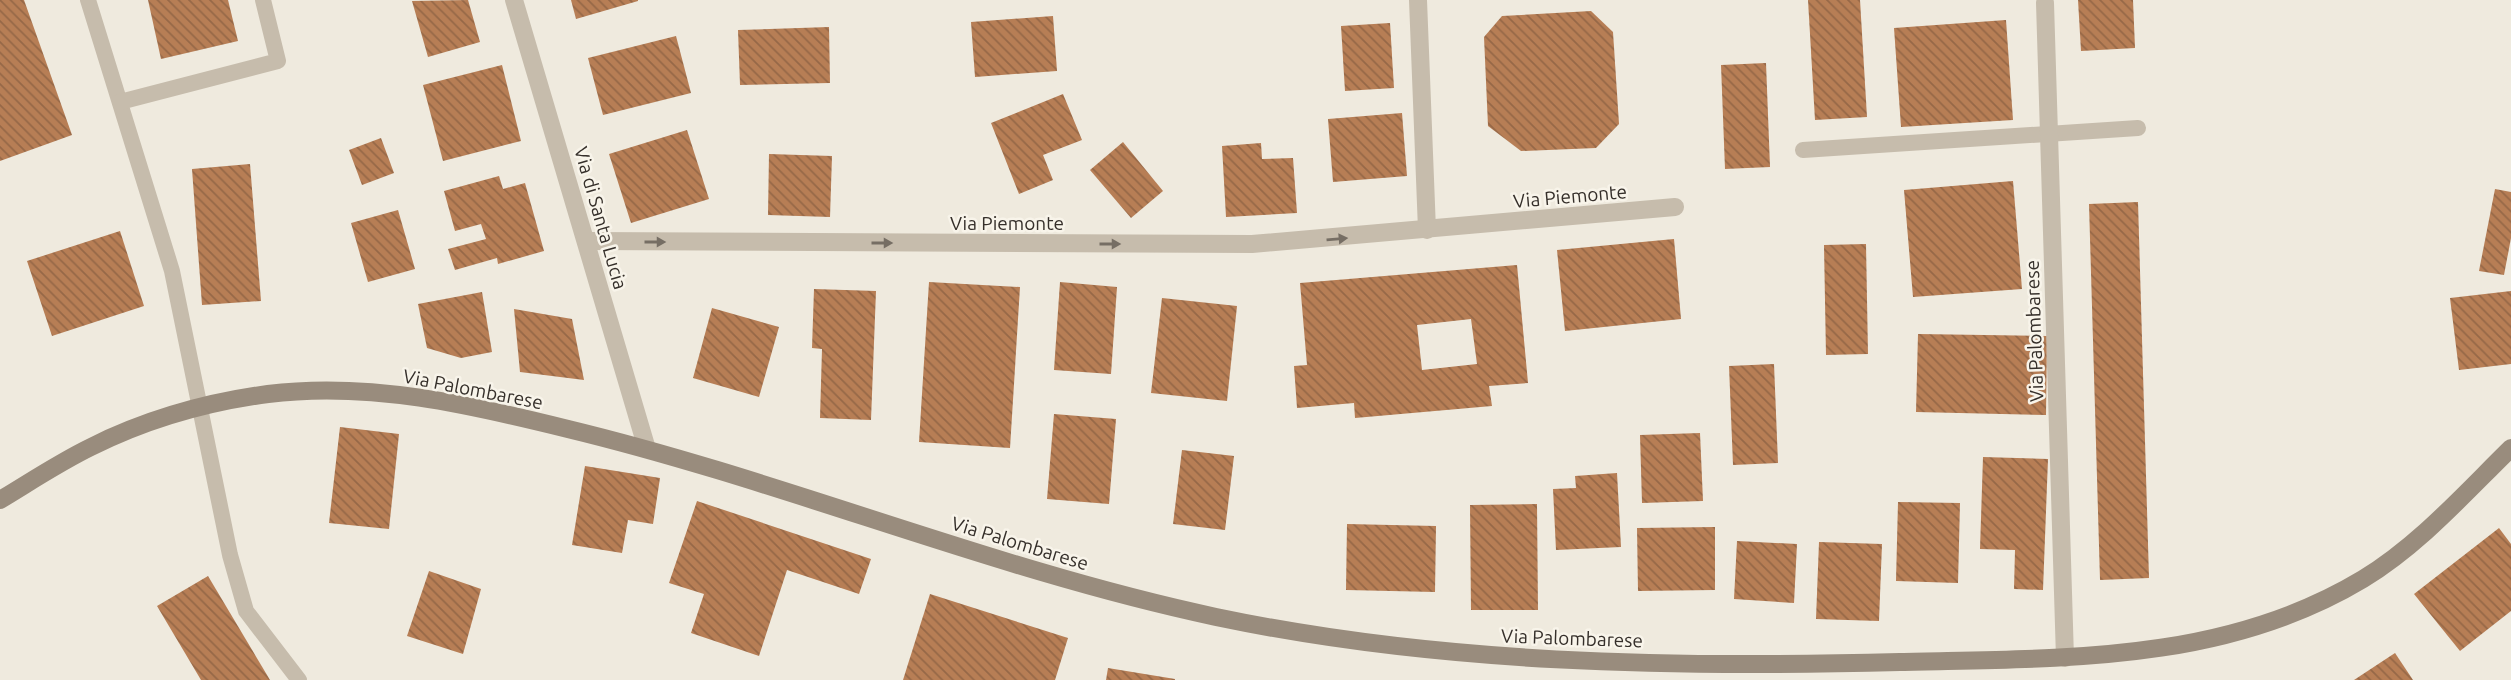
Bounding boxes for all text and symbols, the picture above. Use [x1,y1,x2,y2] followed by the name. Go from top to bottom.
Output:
[570,144,632,292] street label: Via di Santa Lucia
[1512,180,1628,212] street label: Via Piemonte
[950,212,1064,234] street label: Via Piemonte
[1326,233,1348,244] one-way arrow
[644,236,666,248] one-way arrow
[871,237,893,249] one-way arrow
[1099,238,1121,250] one-way arrow
[2021,260,2047,402] street label: Via Palombarese
[401,365,545,413] street label: Via Palombarese
[949,512,1091,574] street label: Via Palombarese
[1501,625,1643,651] street label: Via Palombarese

